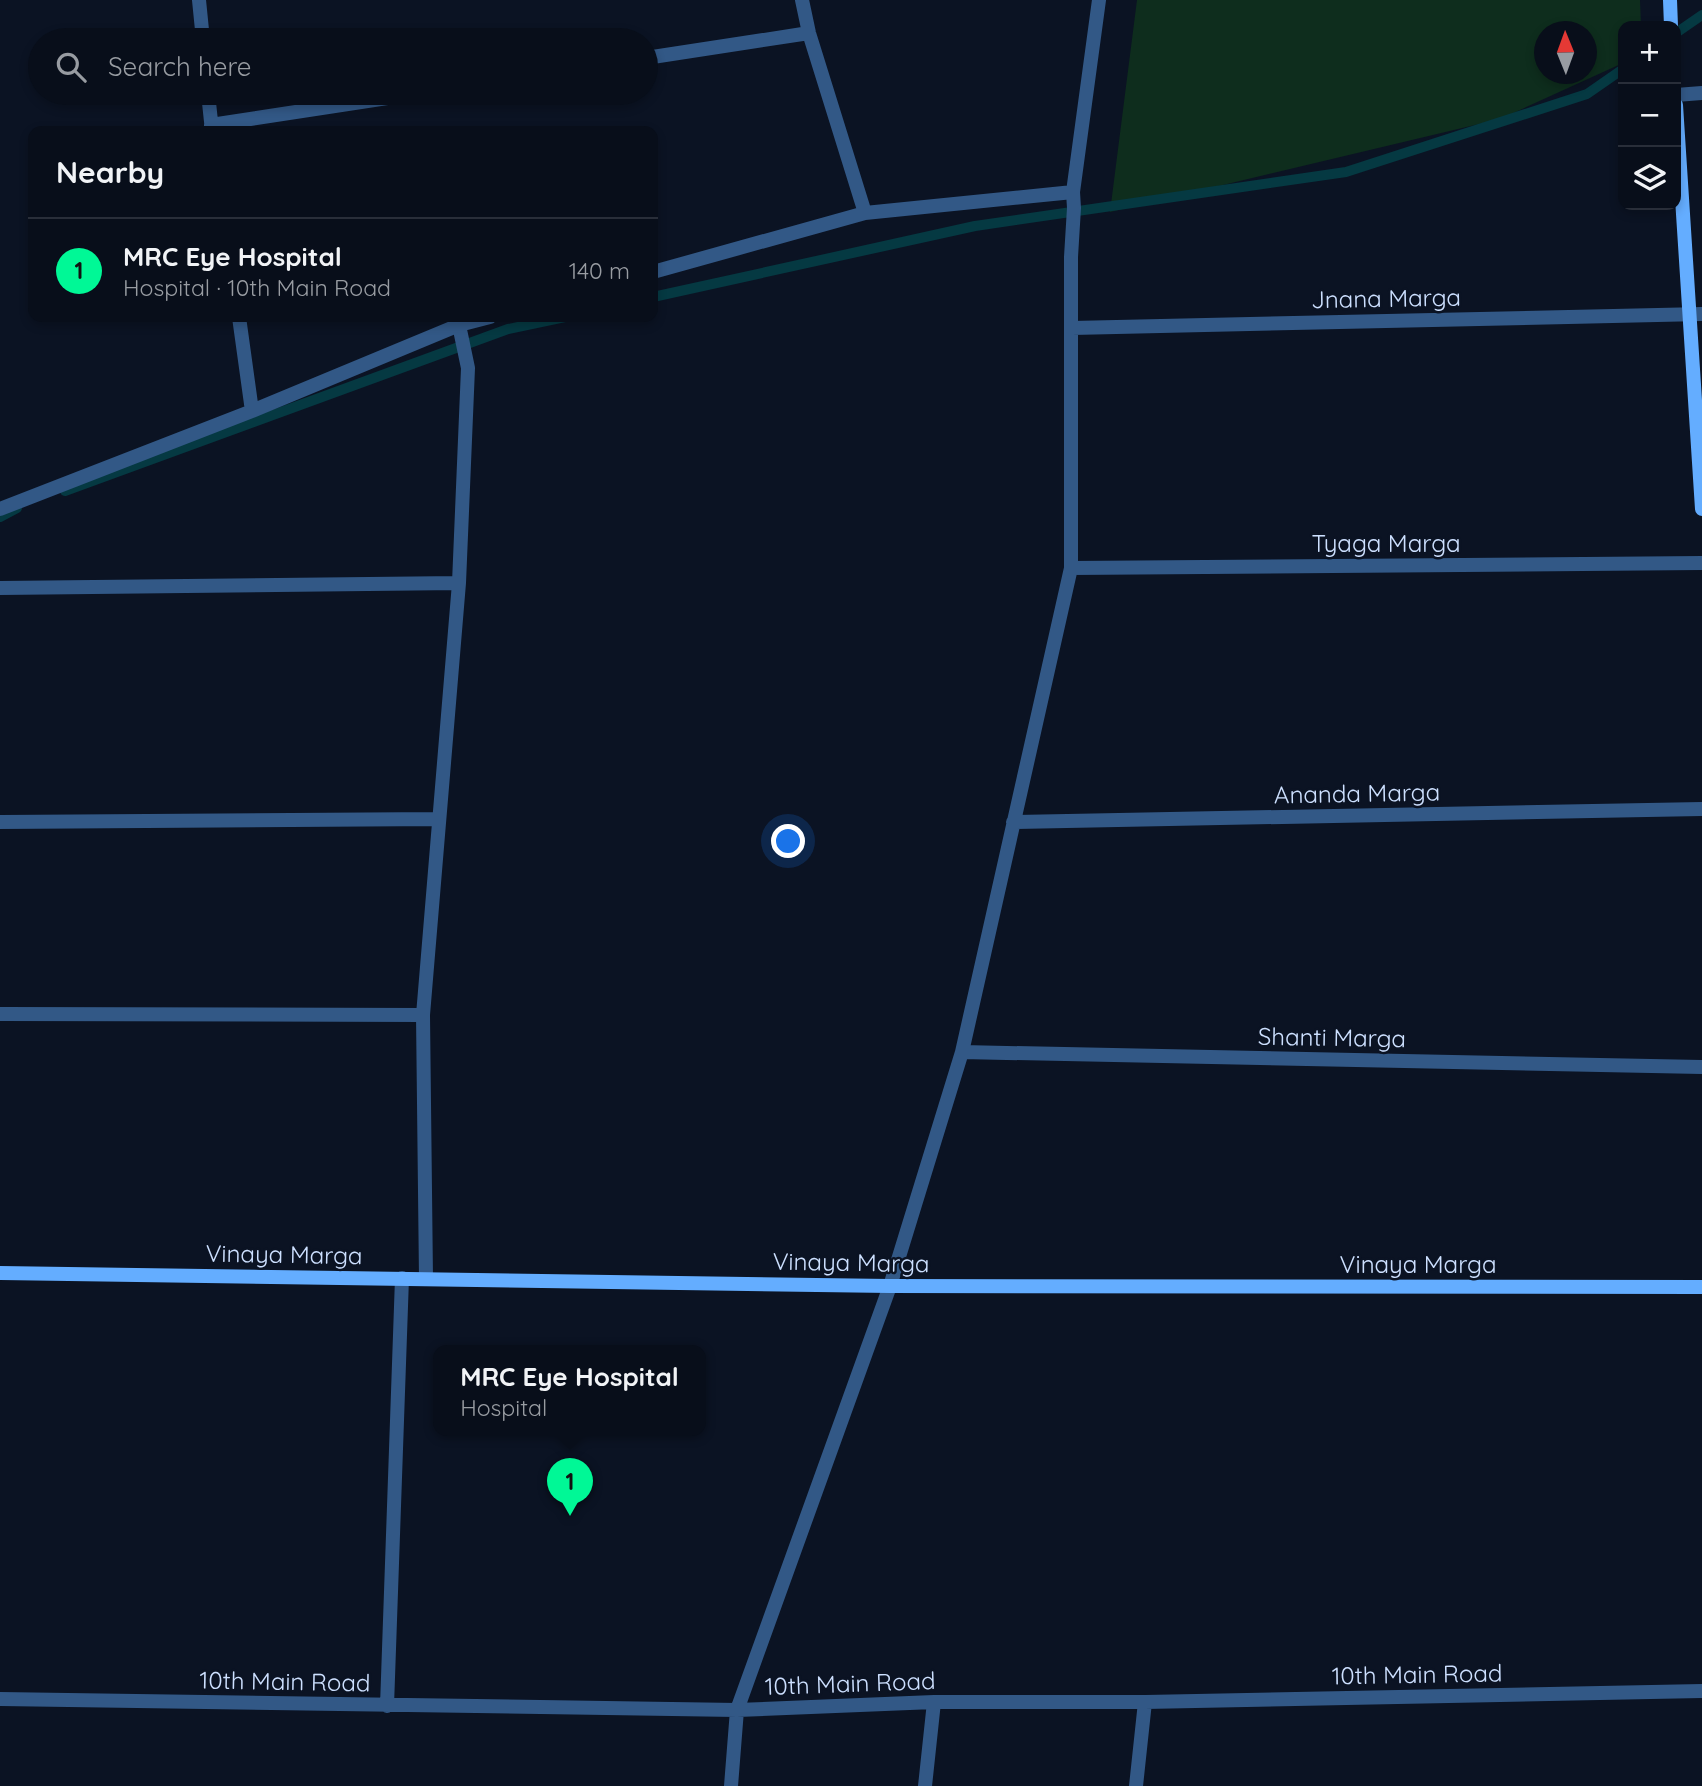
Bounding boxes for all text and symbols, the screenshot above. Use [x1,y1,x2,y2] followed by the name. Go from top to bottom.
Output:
[1534,21,1597,84] north arrow
[1618,21,1681,210] map controls
[1618,21,1681,84] button: +
[28,28,658,105] search box
[52,48,90,86] icon: search
[108,50,252,83] text: Search here
[1618,84,1681,147] button: −
[1618,147,1681,210] button: layers
[56,153,164,191] text: Nearby
[123,240,342,273] text: MRC Eye Hospital
[75,256,83,285] text: 1
[569,256,630,285] text: 140 m
[123,273,391,302] text: Hospital · 10th Main Road
[1311,282,1461,314] street label: Jnana Marga
[1311,528,1461,558] street label: Tyaga Marga
[1274,777,1440,809] street label: Ananda Marga
[771,824,805,858] your location
[1258,1021,1406,1053] street label: Shanti Marga
[205,1238,363,1270] street label: Vinaya Marga
[772,1246,930,1278] street label: Vinaya Marga
[1340,1249,1496,1279] street label: Vinaya Marga
[433,1345,706,1436] popup
[460,1360,679,1393] text: MRC Eye Hospital
[460,1393,547,1422] text: Hospital
[547,1458,593,1516] pin: 1
[1331,1658,1503,1690] street label: 10th Main Road
[199,1665,371,1697] street label: 10th Main Road
[764,1665,936,1701] street label: 10th Main Road

